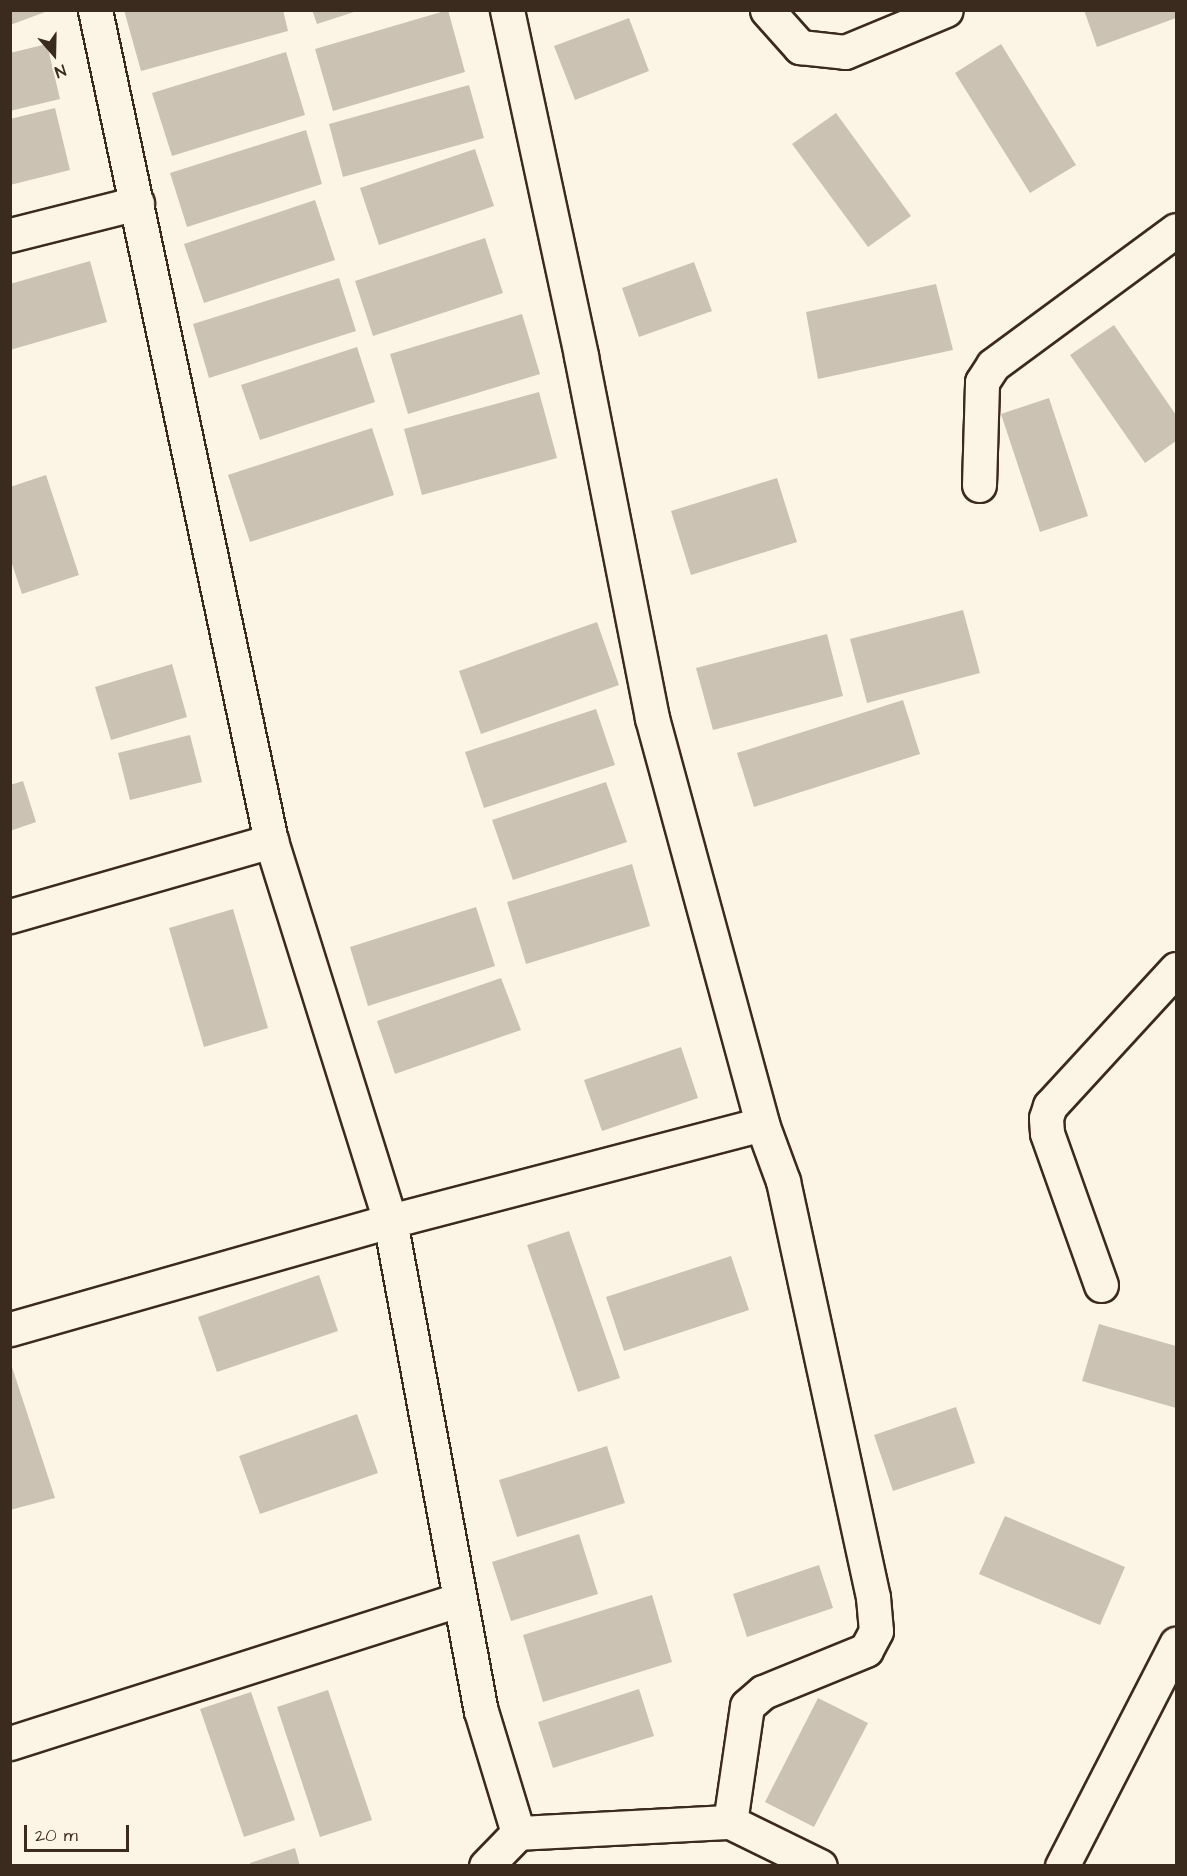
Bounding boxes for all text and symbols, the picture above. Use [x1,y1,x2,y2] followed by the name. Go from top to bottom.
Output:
[24,24,84,84] north arrow
[52,59,69,83] text: N
[27,1813,132,1851] scale bar
[35,1823,78,1848] text: 20 m

